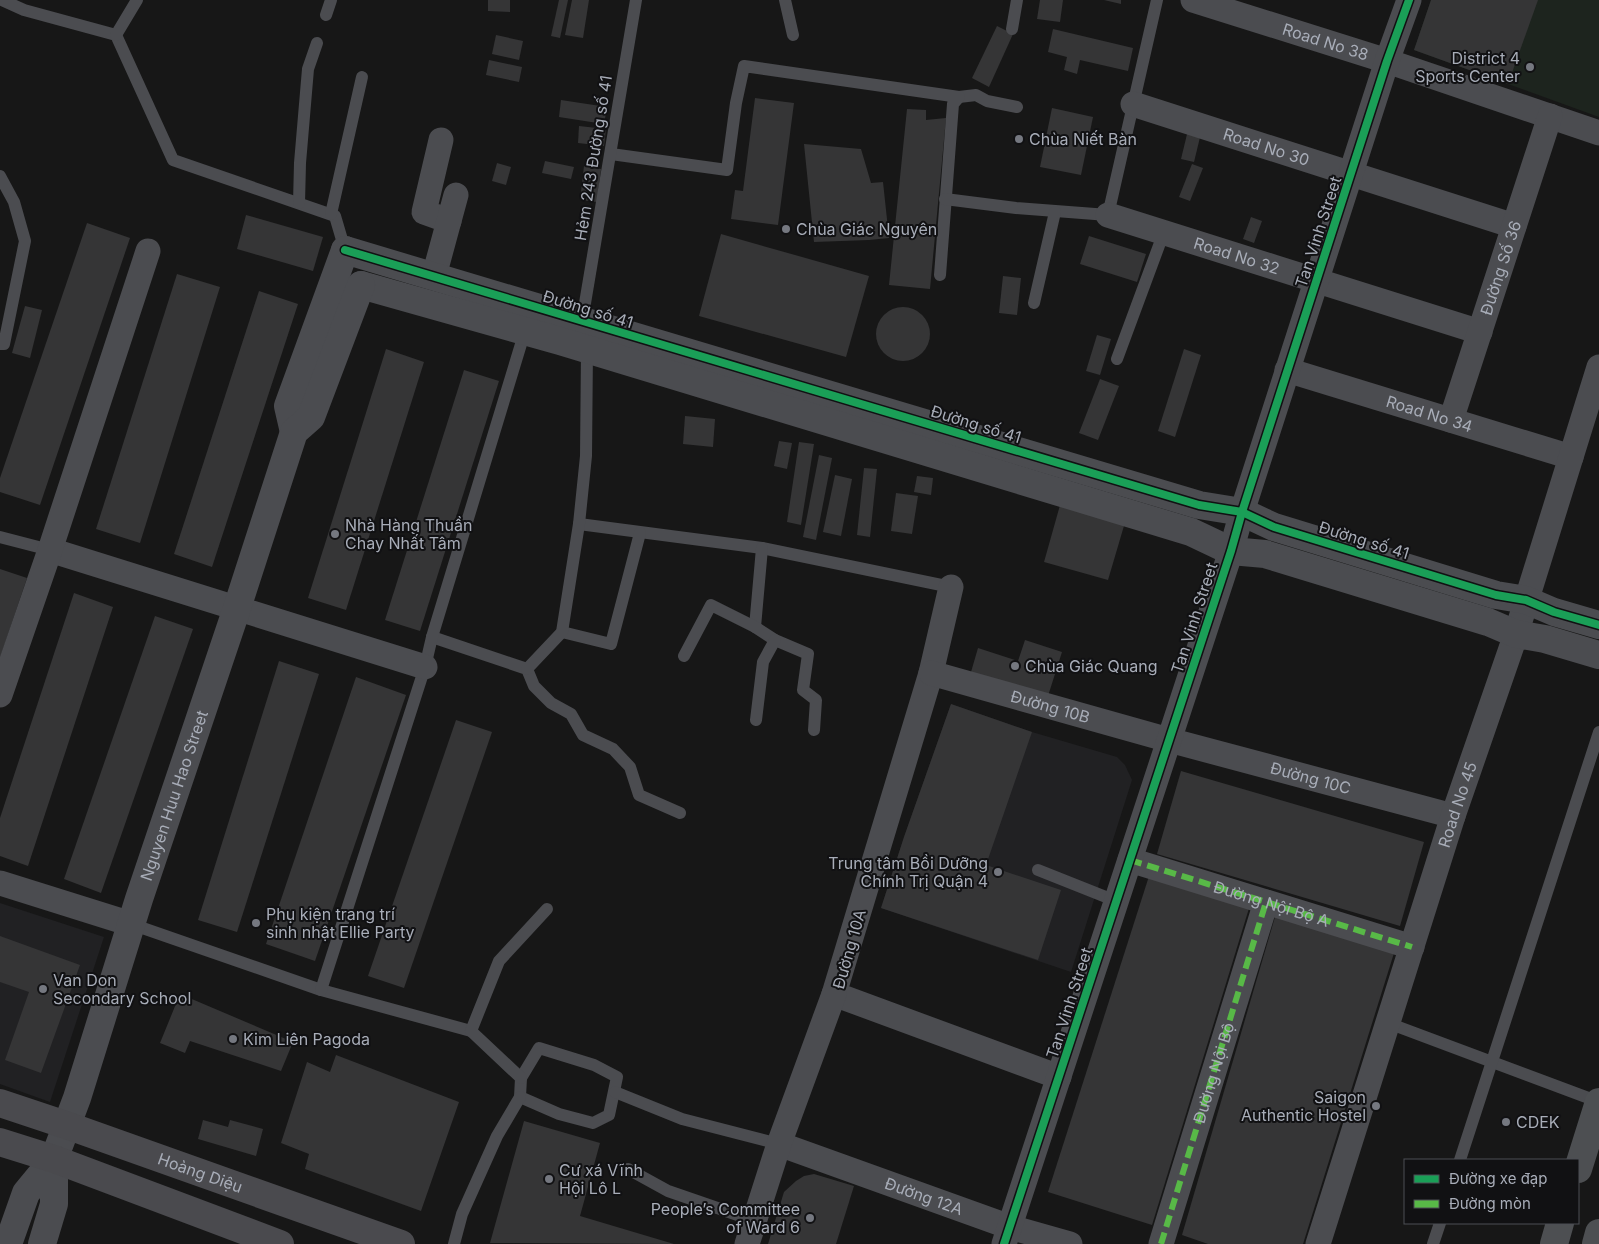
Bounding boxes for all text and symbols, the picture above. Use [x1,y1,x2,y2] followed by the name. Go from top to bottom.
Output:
[1280,19,1371,65] street label: Road No 38
[1415,48,1520,86] place label: District 4 Sports Center
[1524,61,1536,73] marker: District 4 Sports Center
[570,74,616,242] street label: Hẻm 243 Đường số 41
[1221,124,1312,170] street label: Road No 30
[1029,129,1137,149] place label: Chùa Niết Bàn
[1013,133,1025,145] marker: Chùa Niết Bàn
[1291,174,1345,290] street label: Tan Vinh Street
[1476,218,1525,318] street label: Đường Số 36
[796,219,937,239] place label: Chùa Giác Nguyên
[780,223,792,235] marker: Chùa Giác Nguyên
[1191,233,1282,278] street label: Road No 32
[540,286,636,332] street label: Đường số 41
[1384,391,1475,436] street label: Road No 34
[928,401,1024,447] street label: Đường số 41
[345,515,472,553] place label: Nhà Hàng Thuần Chay Nhất Tâm
[1316,517,1412,563] street label: Đường số 41
[329,528,341,540] marker: Nhà Hàng Thuần Chay Nhất Tâm
[1167,560,1221,676] street label: Tan Vinh Street
[1025,656,1157,676] place label: Chùa Giác Quang
[1009,660,1021,672] marker: Chùa Giác Quang
[1009,686,1092,727] street label: Đường 10B
[136,708,212,883] street label: Nguyen Huu Hao Street
[1268,758,1353,798] street label: Đường 10C
[1434,759,1481,850] street label: Road No 45
[828,853,988,891] place label: Trung tâm Bồi Dưỡng Chính Trị Quận 4
[992,866,1004,878] marker: Trung tâm Bồi Dưỡng Chính Trị Quận 4
[1211,876,1332,931] street label: Đường Nội Bộ A
[266,904,414,942] place label: Phụ kiện trang trí sinh nhật Ellie Party
[828,907,870,991] street label: Đường 10A
[250,917,262,929] marker: Phụ kiện trang trí sinh nhật Ellie Party
[1042,945,1096,1061] street label: Tan Vinh Street
[53,970,191,1008] place label: Van Don Secondary School
[37,983,49,995] marker: Van Don Secondary School
[1189,1020,1238,1126] street label: Đường Nội Bộ
[243,1029,370,1049] place label: Kim Liên Pagoda
[227,1033,239,1045] marker: Kim Liên Pagoda
[1241,1087,1366,1125] place label: Saigon Authentic Hostel
[1370,1100,1382,1112] marker: Saigon Authentic Hostel
[1516,1112,1560,1132] place label: CDEK
[1500,1116,1512,1128] marker: CDEK
[155,1148,245,1197] street label: Hoàng Diệu
[1404,1159,1579,1224] legend
[559,1160,643,1198] place label: Cư xá Vĩnh Hội Lô L
[1449,1169,1547,1188] text: Đường xe đạp
[543,1173,555,1185] marker: Cư xá Vĩnh Hội Lô L
[882,1173,966,1219] street label: Đường 12A
[1449,1194,1531,1213] text: Đường mòn
[651,1199,800,1237] place label: People’s Committee of Ward 6
[804,1212,816,1224] marker: People’s Committee of Ward 6

